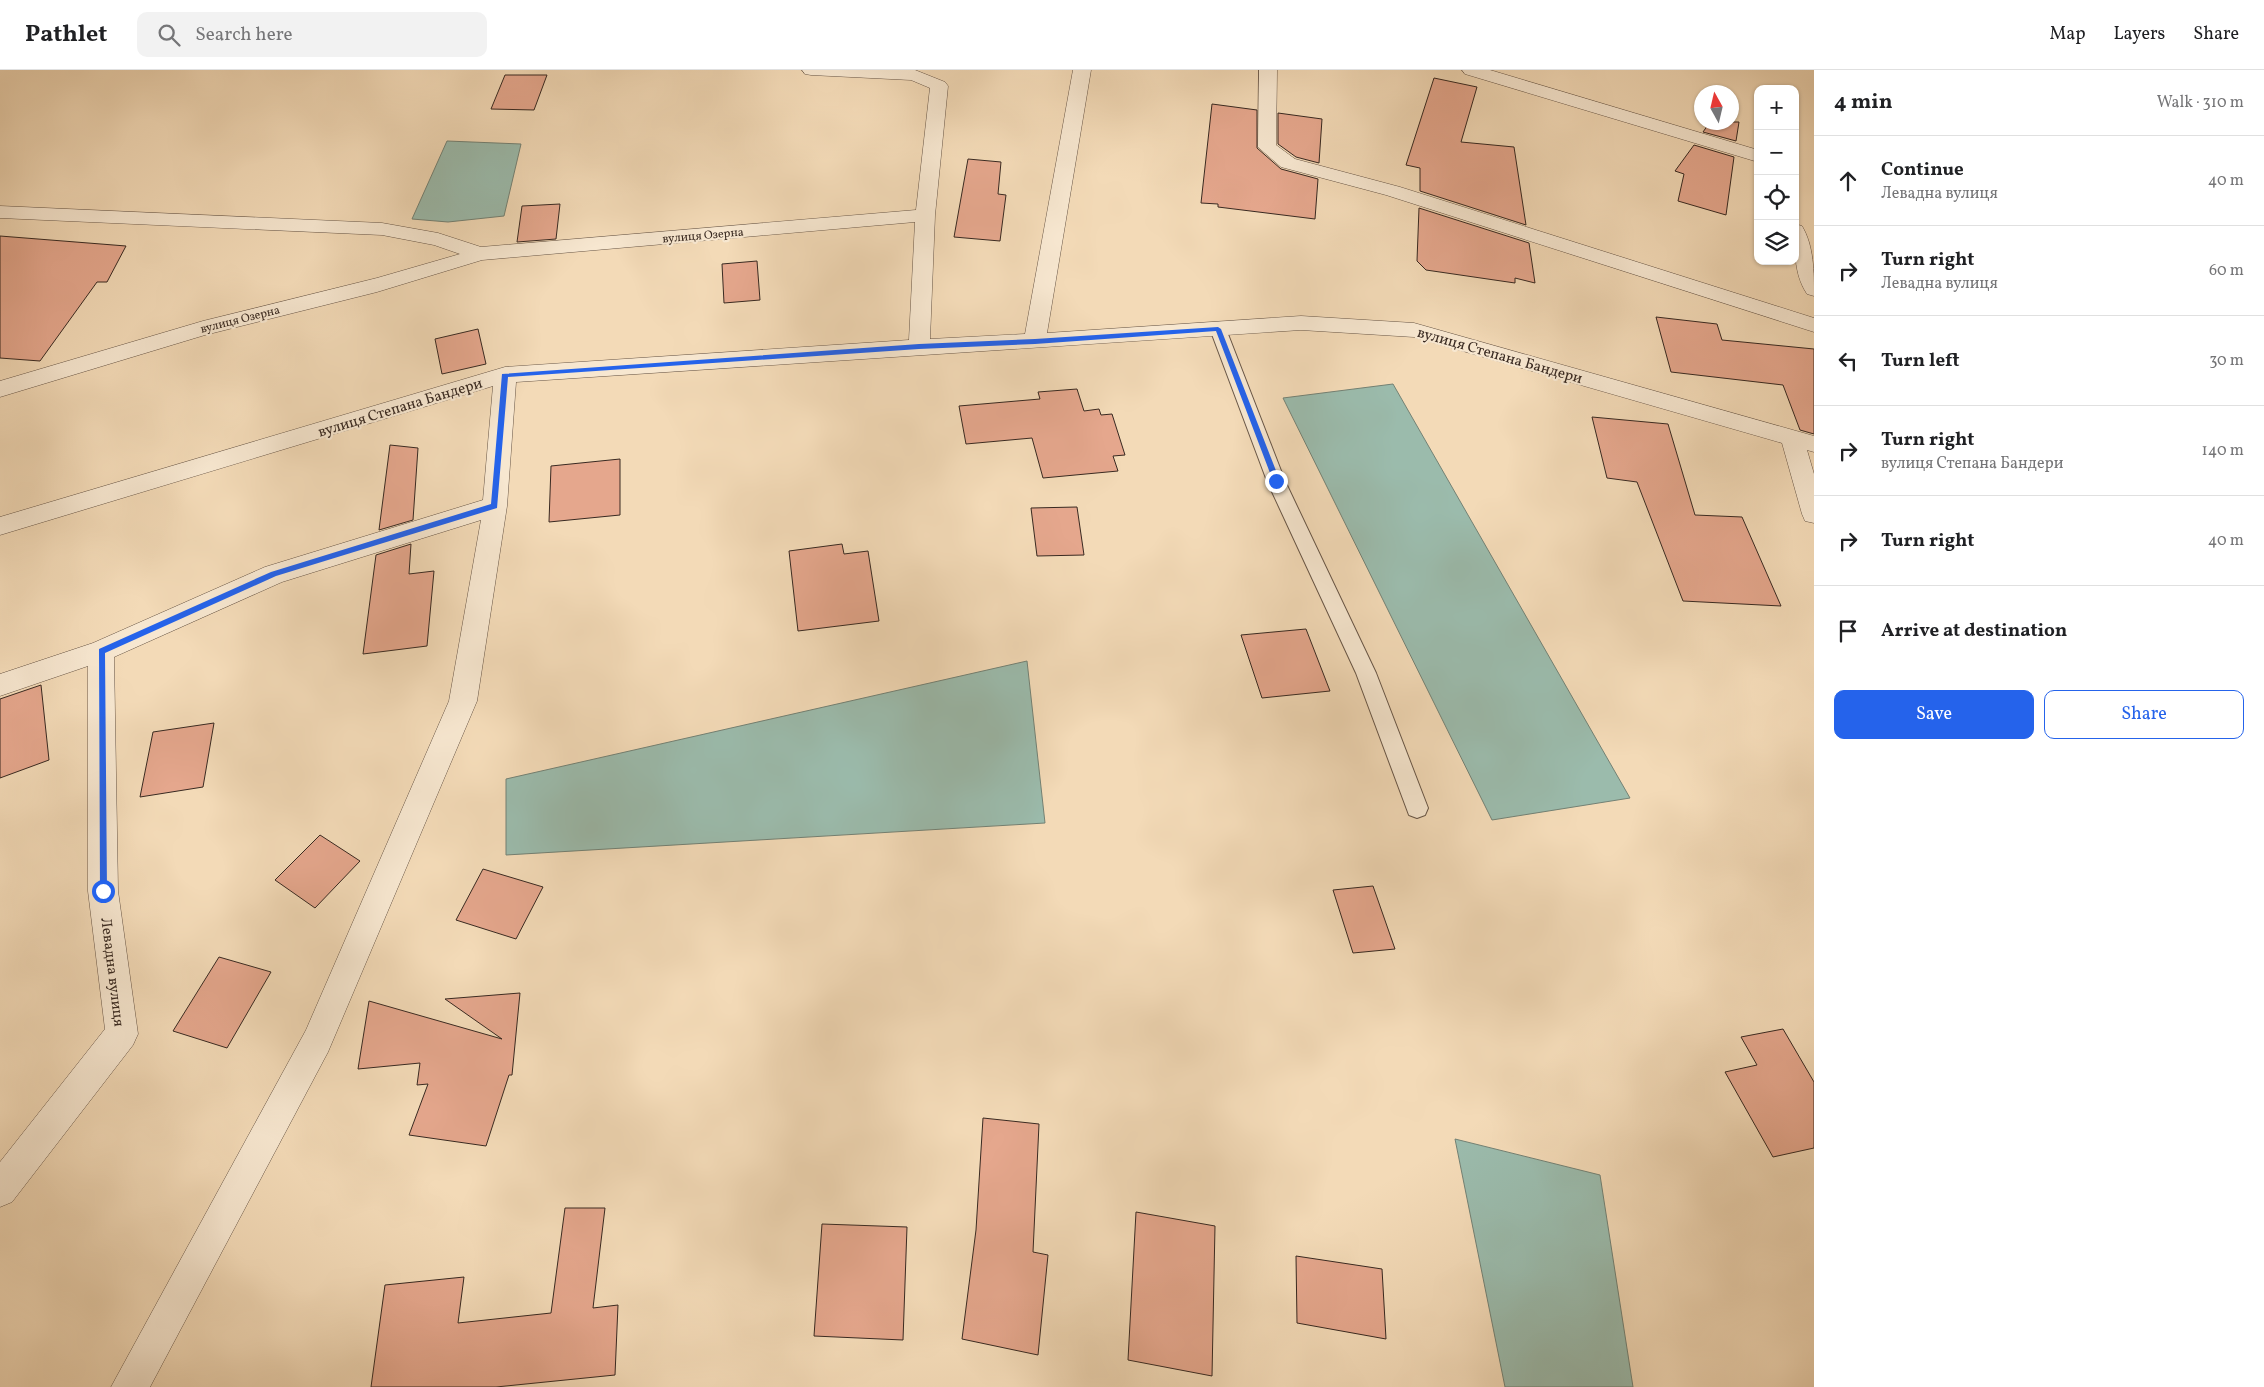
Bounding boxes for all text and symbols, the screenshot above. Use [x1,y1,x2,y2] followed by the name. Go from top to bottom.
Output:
[137,12,487,57] search box
[25,18,107,52] text: Pathlet
[155,21,183,49] icon: search
[195,22,293,48] text: Search here
[2049,22,2085,47] text: Map
[2113,22,2165,47] text: Layers
[2193,22,2239,47] text: Share
[1694,85,1739,130] north arrow
[1754,85,1799,265] map controls
[1754,85,1799,130] button: +
[1834,88,1893,117] text: 4 min
[2157,92,2244,114] text: Walk · 310 m
[1754,130,1799,175] button: −
[1881,157,1964,183] text: Continue
[1834,167,1862,195] icon: ahead
[2208,170,2244,192] text: 40 m
[1754,175,1799,220] button: locate
[1881,183,1998,205] text: Левадна вулиця
[1754,220,1799,265] button: layers
[662,224,744,248] street label: вулиця Озерна
[1881,247,1974,273] text: Turn right
[1834,257,1862,285] icon: right
[2209,260,2244,282] text: 60 m
[1881,273,1998,295] text: Левадна вулиця
[199,302,282,338] street label: вулиця Озерна
[1415,323,1585,390] street label: вулиця Степана Бандери
[1834,347,1862,375] icon: left
[1881,348,1960,374] text: Turn left
[2209,350,2244,372] text: 30 m
[316,373,485,443] street label: вулиця Степана Бандери
[1881,427,1974,453] text: Turn right
[1834,437,1862,465] icon: right
[2202,440,2244,462] text: 140 m
[1881,453,2063,475] text: вулиця Степана Бандери
[1265,470,1288,493] route end
[1834,527,1862,555] icon: right
[1881,528,1974,554] text: Turn right
[2208,530,2244,552] text: 40 m
[1834,617,1862,645] icon: arrive
[1881,618,2067,644] text: Arrive at destination
[1834,690,2034,739] button: Save
[2044,690,2244,739] button: Share
[92,880,115,903] route start
[94,917,129,1028] street label: Левадна вулиця

